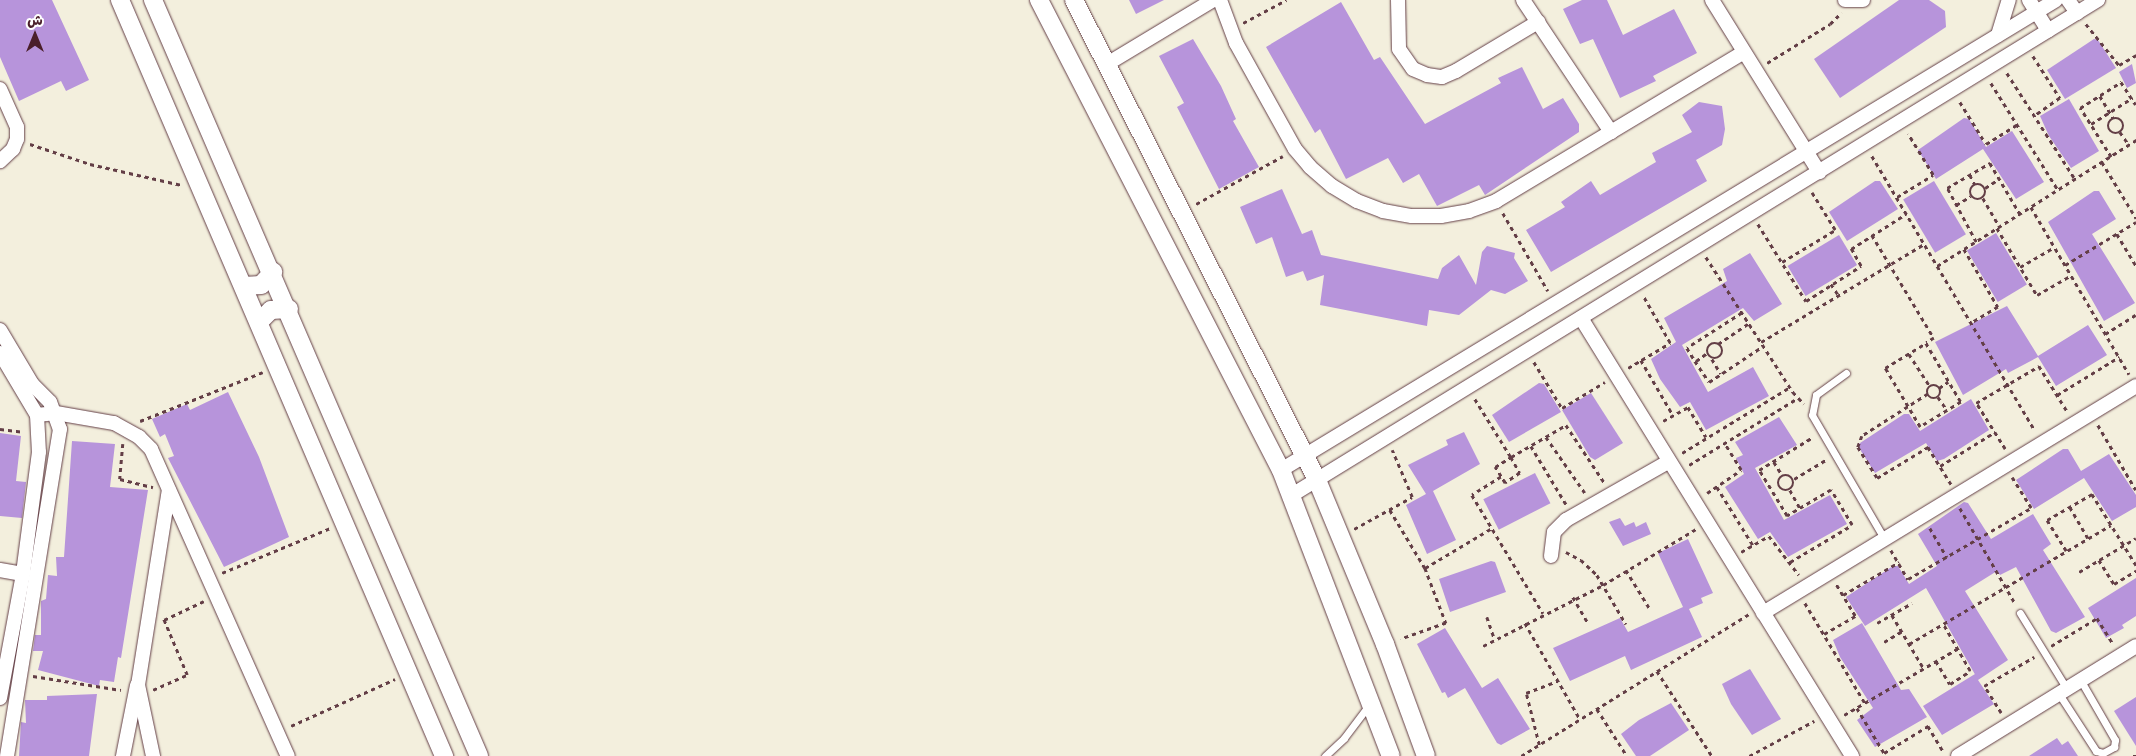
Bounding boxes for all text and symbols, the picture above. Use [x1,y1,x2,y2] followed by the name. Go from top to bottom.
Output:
[10,10,60,60] north arrow
[27,10,43,29] text: ش

